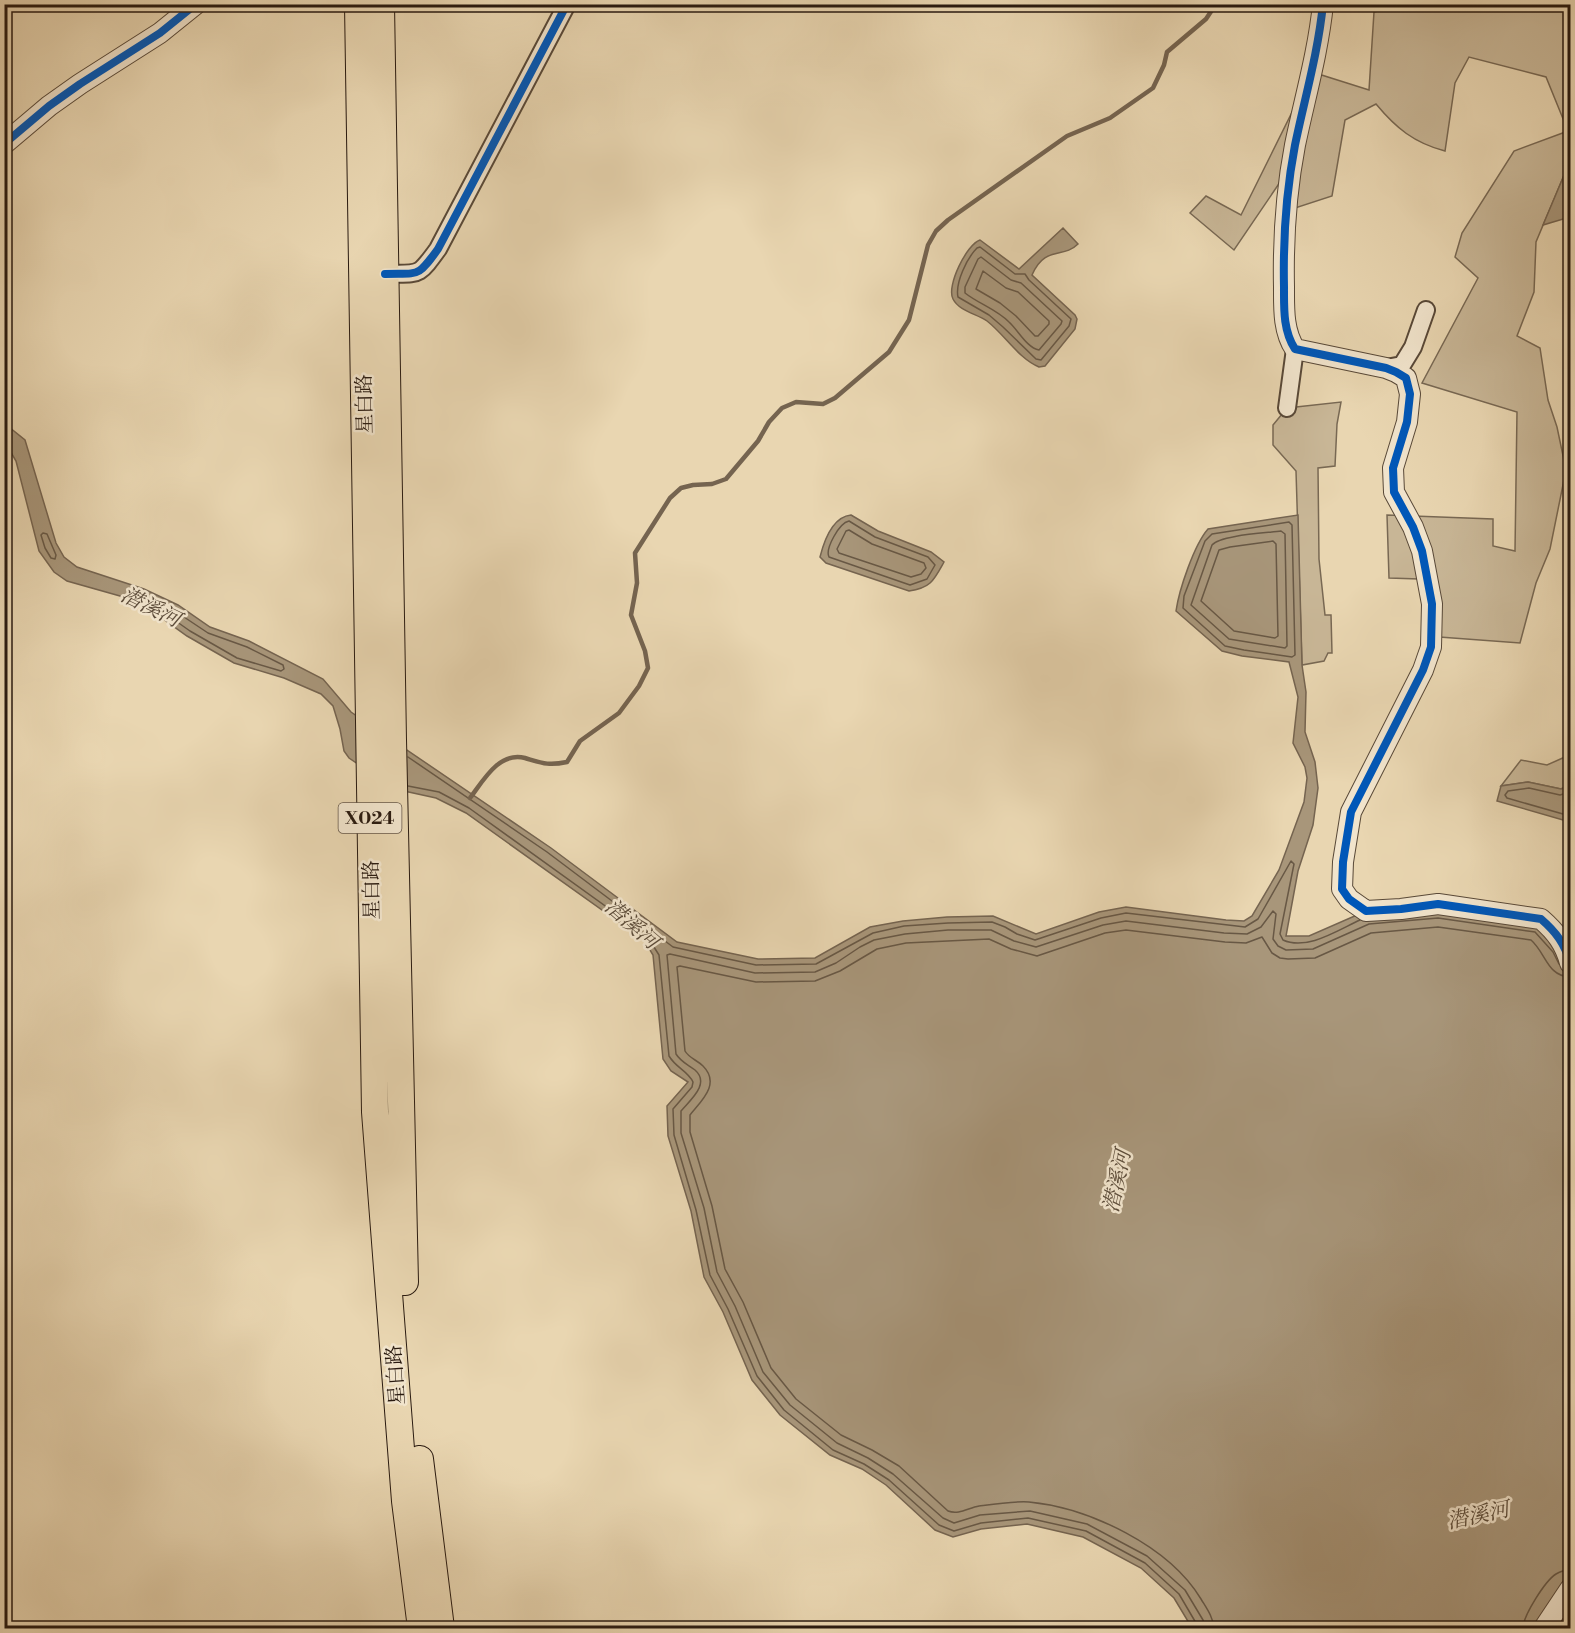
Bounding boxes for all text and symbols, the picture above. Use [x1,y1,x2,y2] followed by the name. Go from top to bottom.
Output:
[352,374,379,434] street label: 星白路
[117,582,188,635] water label: 潜溪河
[338,803,401,833] road number: X024
[359,860,386,920] street label: 星白路
[599,894,667,958] water label: 潜溪河
[1099,1144,1138,1215] water label: 潜溪河
[382,1344,411,1406] street label: 星白路
[1445,1496,1516,1535] water label: 潜溪河

